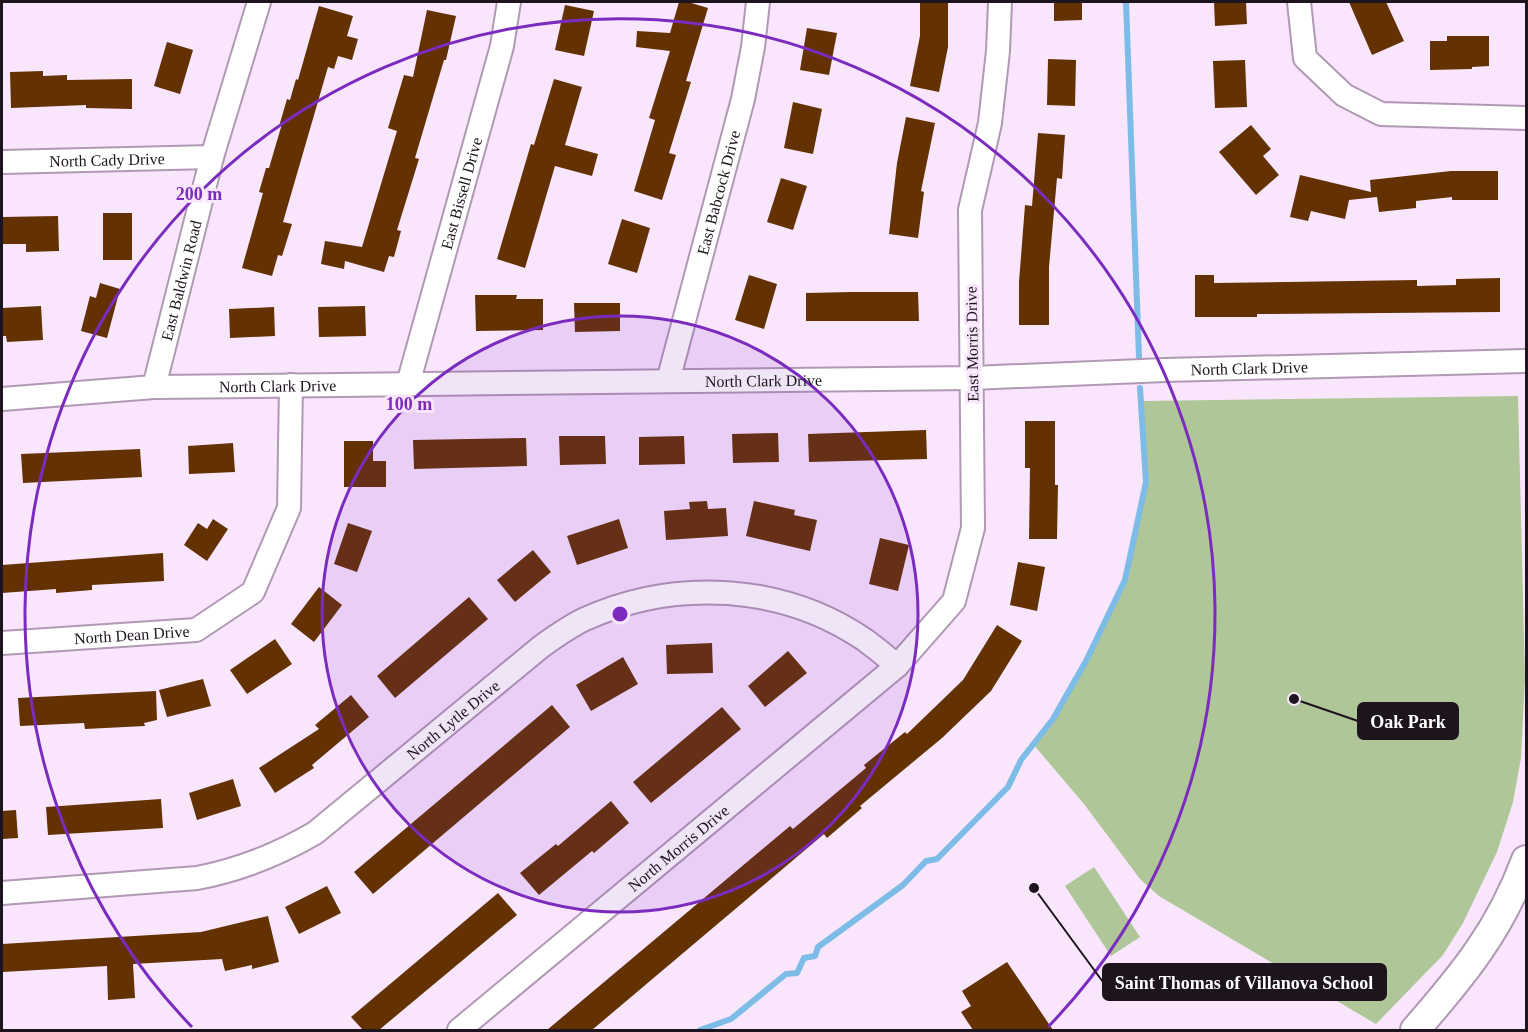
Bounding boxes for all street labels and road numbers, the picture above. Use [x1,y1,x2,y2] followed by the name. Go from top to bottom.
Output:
[693,129,743,257] street label: East Babcock Drive
[437,135,485,251] street label: East Bissell Drive
[49,150,165,169] street label: North Cady Drive
[158,218,204,342] street label: East Baldwin Road
[962,286,982,402] street label: East Morris Drive
[1190,358,1308,378] street label: North Clark Drive
[705,371,822,389] street label: North Clark Drive
[219,376,336,395] street label: North Clark Drive
[73,622,190,647] street label: North Dean Drive
[403,676,502,763] street label: North Lytle Drive
[625,801,732,894] street label: North Morris Drive

